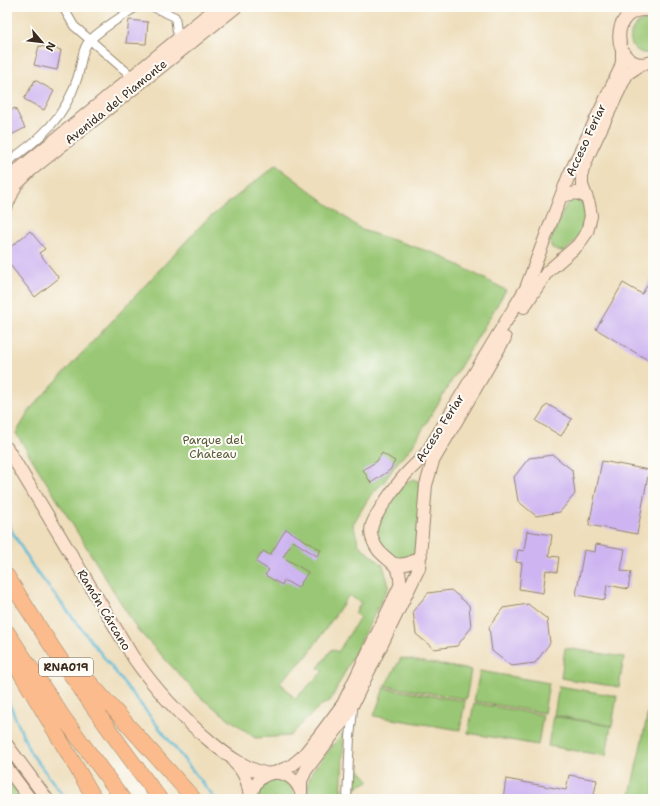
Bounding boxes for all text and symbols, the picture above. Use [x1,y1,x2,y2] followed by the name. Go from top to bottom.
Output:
[22,22,62,62] north arrow
[42,39,59,54] text: N
[62,56,171,148] street label: Avenida del Piamonte
[562,101,610,179] street label: Acceso Feriar
[412,391,468,465] street label: Acceso Feriar
[182,432,244,462] park label: Parque del Chateau
[74,567,134,653] street label: Ramón Cárcano
[39,658,93,676] road number: RNA019

